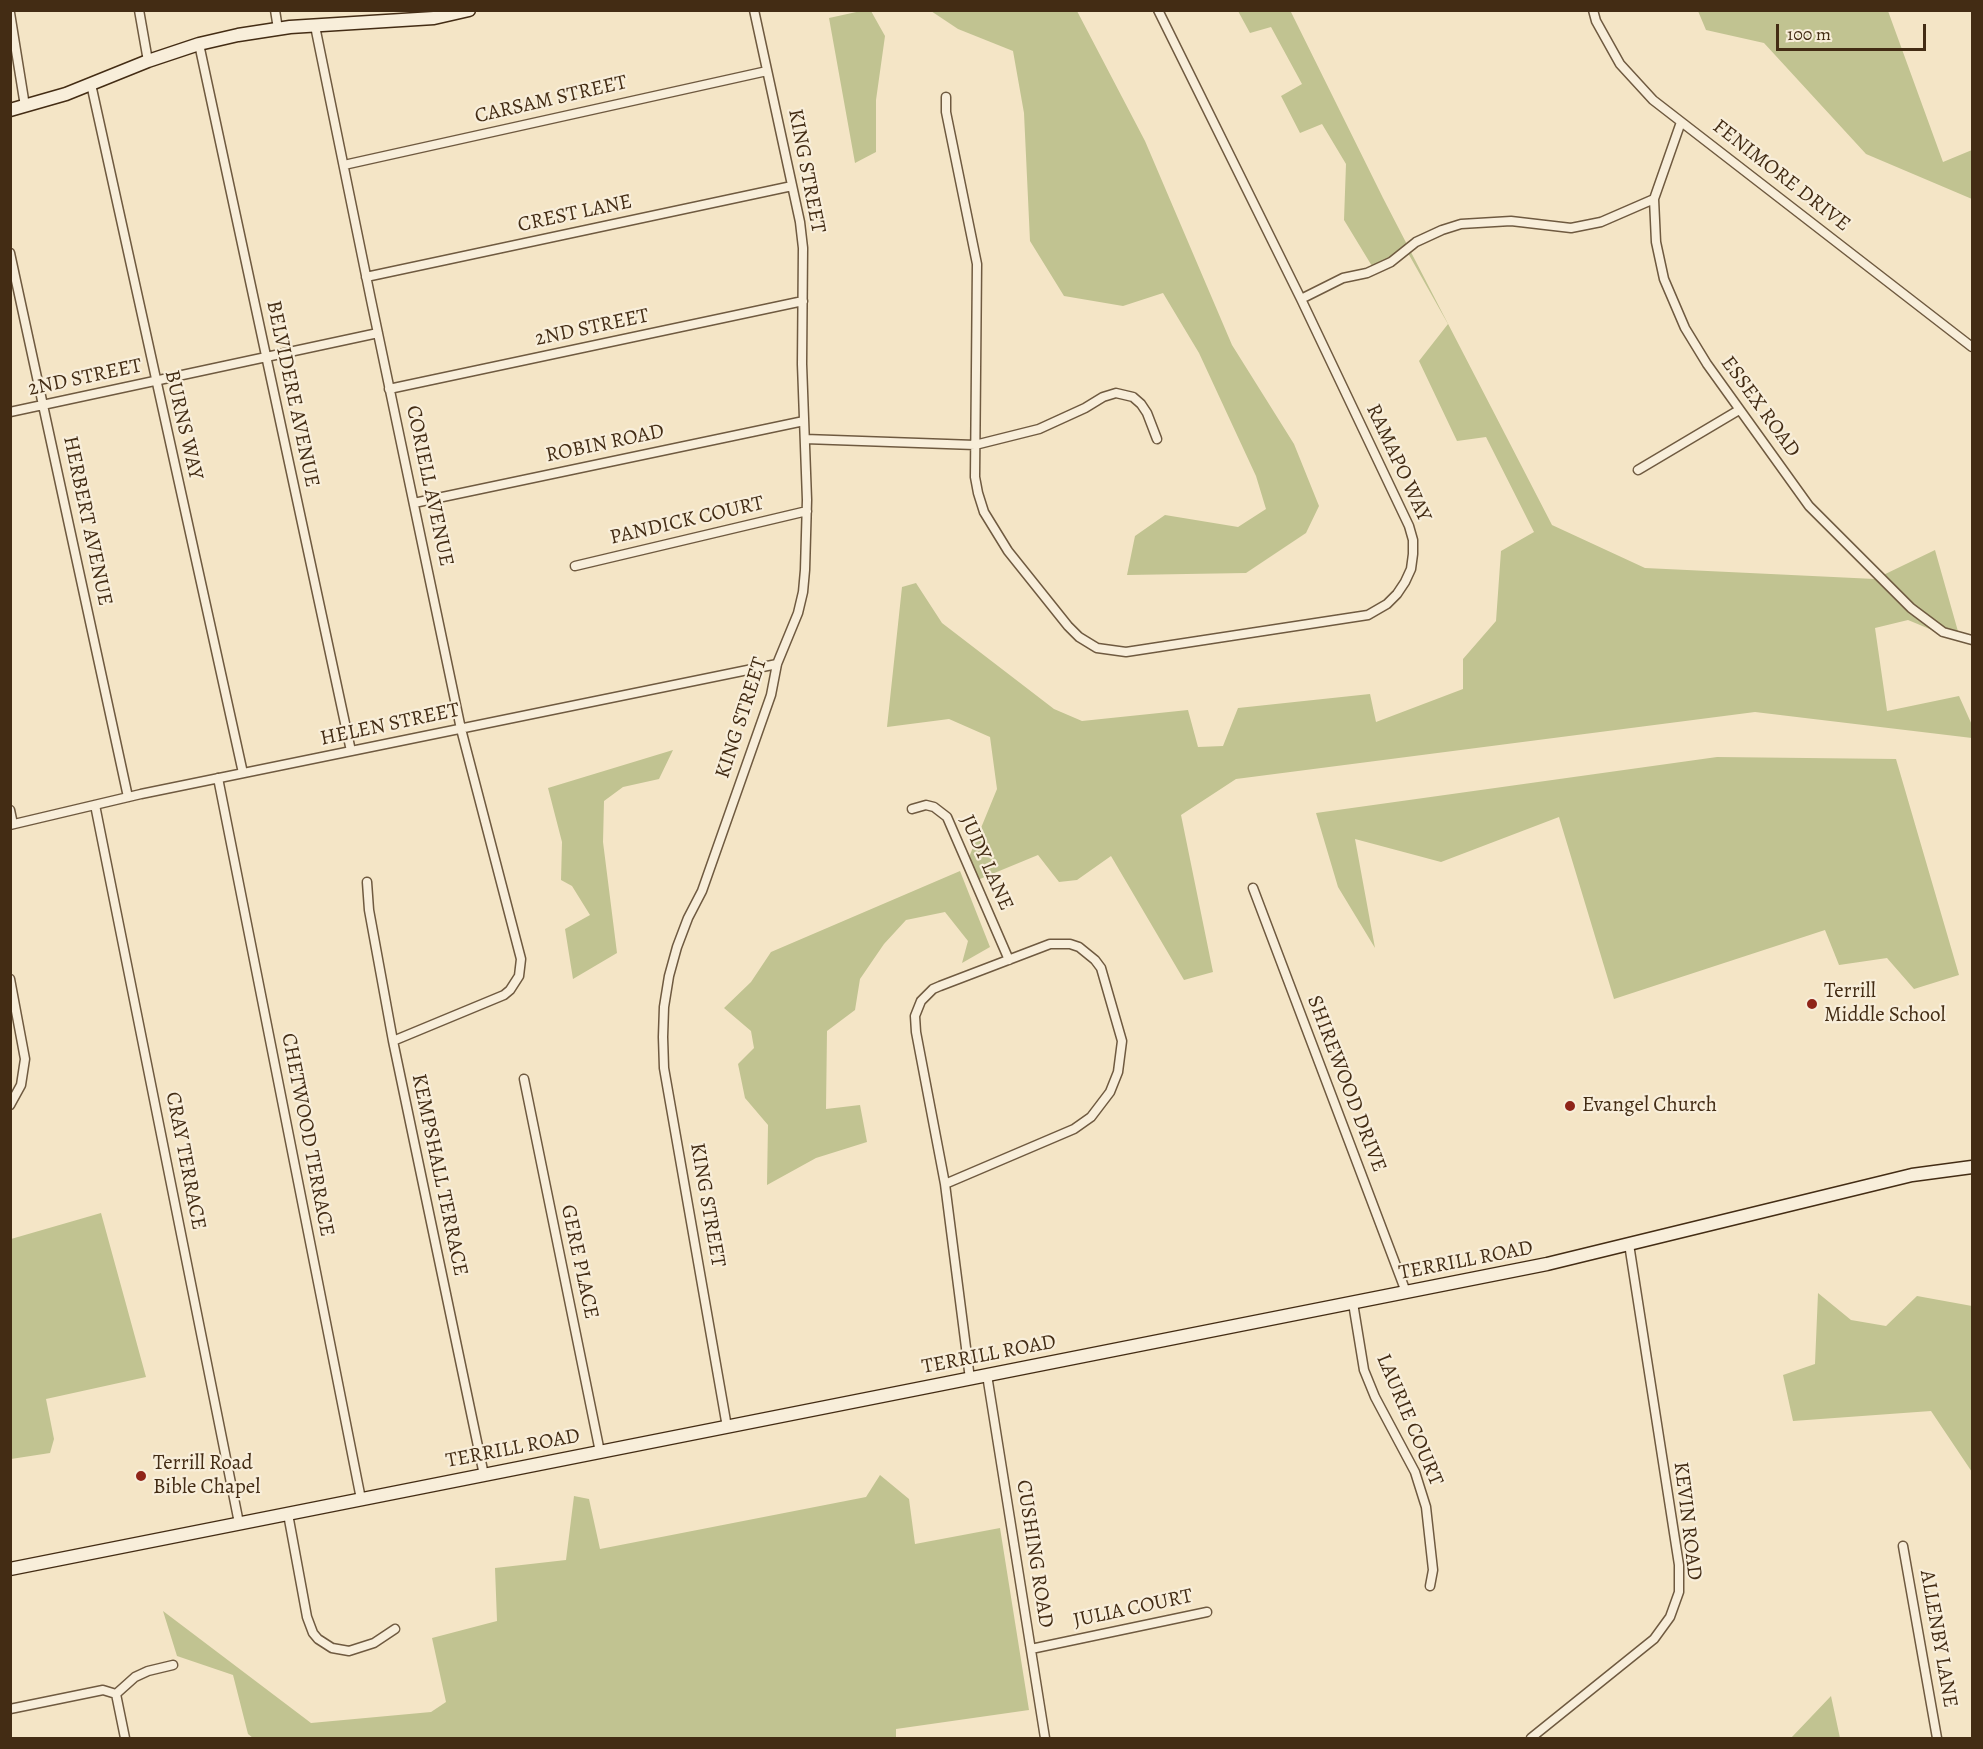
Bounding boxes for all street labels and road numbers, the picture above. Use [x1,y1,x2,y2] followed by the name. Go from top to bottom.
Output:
[473,70,629,130] street label: CARSAM STREET
[782,107,830,235] street label: KING STREET
[1707,114,1855,238] street label: FENIMORE DRIVE
[516,190,634,238] street label: CREST LANE
[260,298,324,490] street label: BELVIDERE AVENUE
[533,304,651,352] street label: 2ND STREET
[1715,351,1805,463] street label: ESSEX ROAD
[26,354,144,402] street label: 2ND STREET
[158,368,208,482] street label: BURNS WAY
[1360,400,1436,526] street label: RAMAPO WAY
[400,403,458,569] street label: CORIELL AVENUE
[543,419,667,469] street label: ROBIN ROAD
[57,434,117,608] street label: HERBERT AVENUE
[608,491,766,551] street label: PANDICK COURT
[711,654,773,782] street label: KING STREET
[318,698,462,752] street label: HELEN STREET
[954,811,1018,915] street label: JUDY LANE
[1301,992,1391,1176] street label: SHIREWOOD DRIVE
[275,1031,339,1239] street label: CHETWOOD TERRACE
[405,1072,473,1278] street label: KEMPSHALL TERRACE
[159,1090,211,1232] street label: CRAY TERRACE
[684,1141,730,1269] street label: KING STREET
[555,1203,603,1321] street label: GERE PLACE
[1397,1236,1535,1286] street label: TERRILL ROAD
[920,1330,1058,1380] street label: TERRILL ROAD
[1370,1350,1448,1490] street label: LAURIE COURT
[444,1424,582,1474] street label: TERRILL ROAD
[1667,1460,1707,1582] street label: KEVIN ROAD
[1010,1478,1058,1630] street label: CUSHING ROAD
[1914,1568,1962,1710] street label: ALLENBY LANE
[1071,1584,1195,1634] street label: JULIA COURT

